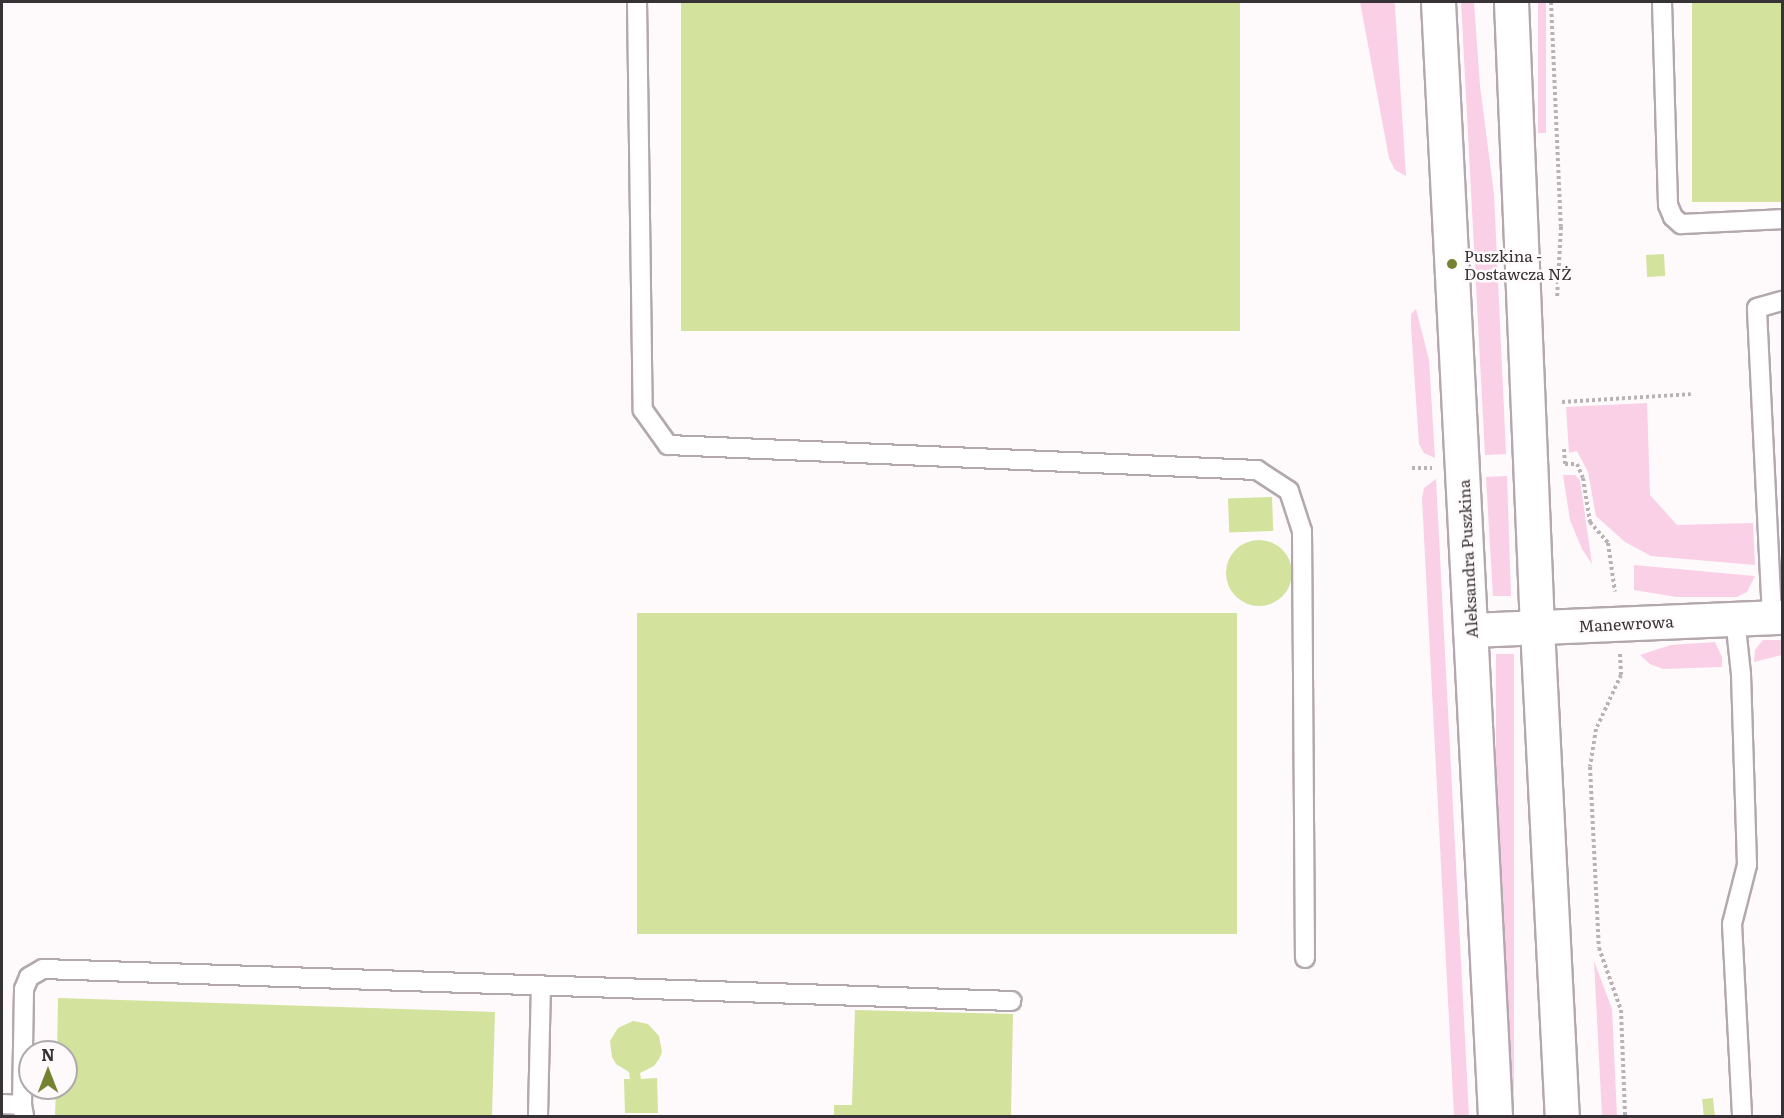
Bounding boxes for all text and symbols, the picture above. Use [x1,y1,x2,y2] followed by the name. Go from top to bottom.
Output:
[1464,245,1572,283] place label: Puszkina - Dostawcza NŻ
[1445,257,1459,271] marker: Puszkina - Dostawcza NŻ
[1453,479,1481,639] street label: Aleksandra Puszkina
[1578,611,1674,635] street label: Manewrowa
[18,1040,78,1100] north arrow
[41,1042,55,1066] text: N

